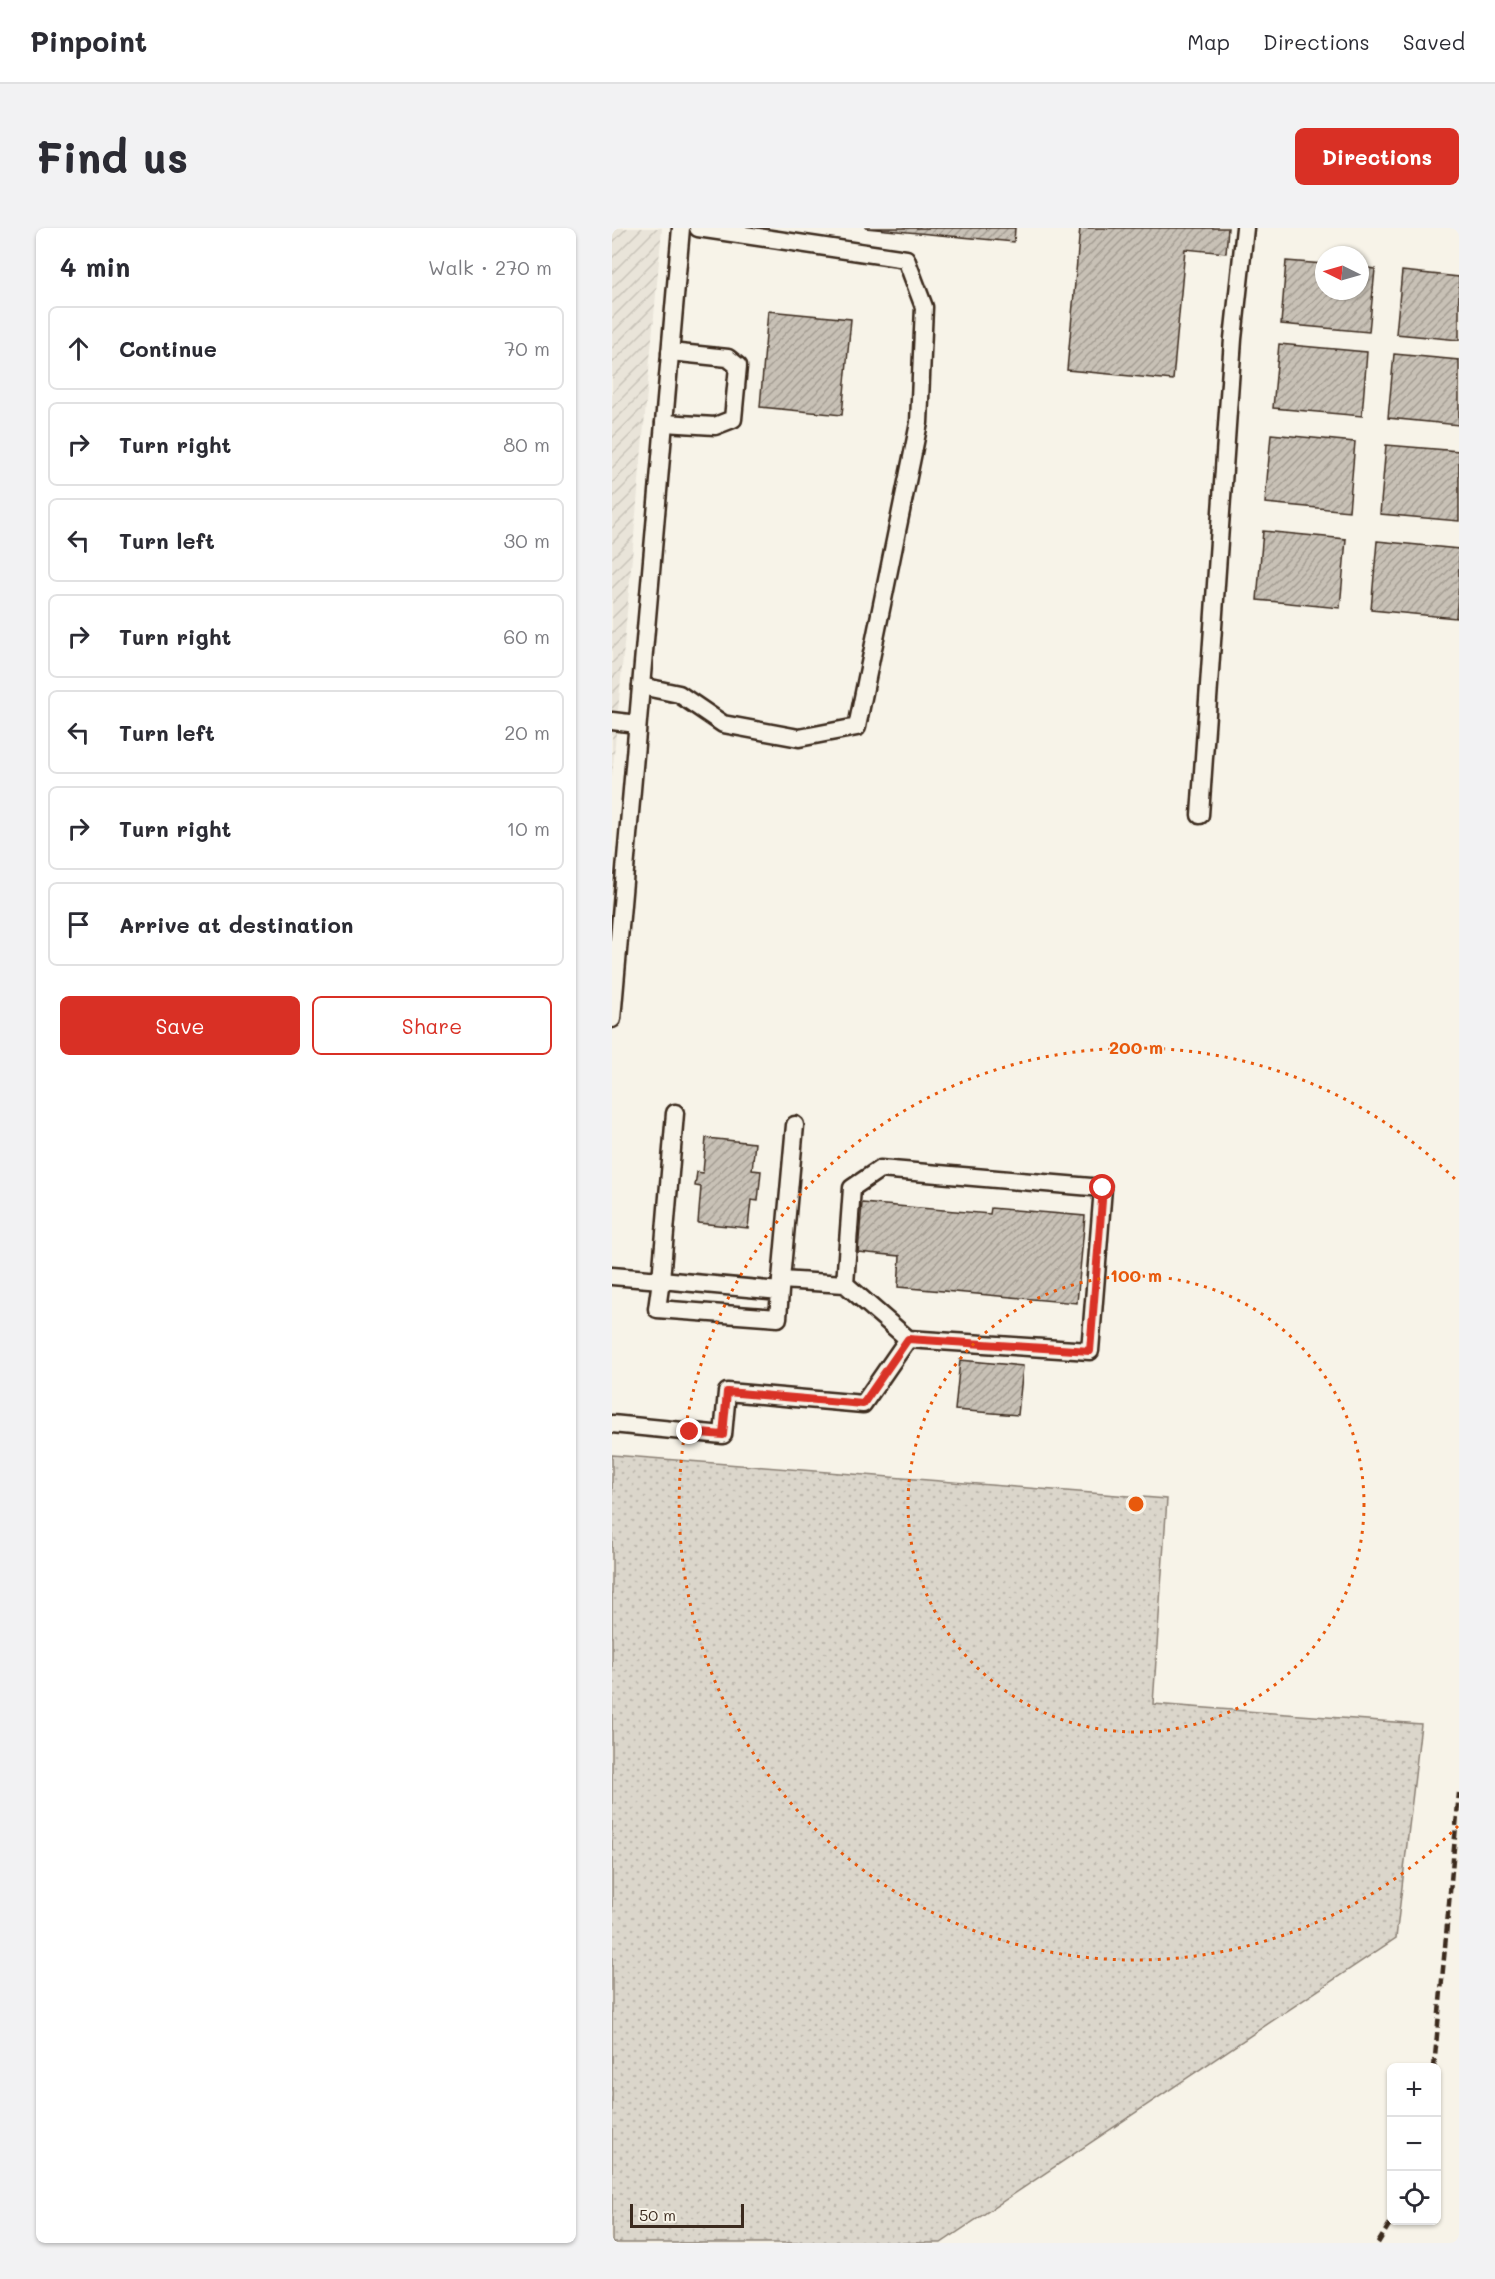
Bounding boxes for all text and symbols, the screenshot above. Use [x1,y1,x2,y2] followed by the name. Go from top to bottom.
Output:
[30,23,147,59] text: Pinpoint
[1187,28,1230,55] text: Map
[1263,28,1370,55] text: Directions
[1403,28,1465,55] text: Saved
[1295,128,1459,185] button: Directions
[36,129,188,184] text: Find us
[1315,246,1369,300] north arrow
[60,250,130,284] text: 4 min
[428,254,552,280] text: Walk · 270 m
[62,332,95,365] icon: ahead
[119,334,217,363] text: Continue
[504,335,550,361] text: 70 m
[62,428,95,461] icon: right
[119,430,231,459] text: Turn right
[503,431,550,457] text: 80 m
[62,524,95,557] icon: left
[119,526,215,555] text: Turn left
[504,527,550,553] text: 30 m
[62,620,95,653] icon: right
[119,622,231,651] text: Turn right
[503,623,550,649] text: 60 m
[62,716,95,749] icon: left
[119,718,215,747] text: Turn left
[504,719,550,745] text: 20 m
[62,812,95,845] icon: right
[119,814,231,843] text: Turn right
[506,815,550,841] text: 10 m
[62,908,95,941] icon: arrive
[119,910,354,939] text: Arrive at destination
[60,996,300,1055] button: Save
[312,996,552,1055] button: Share
[1109,1035,1163,1059] text: 200 m
[1089,1174,1115,1200] route start
[1110,1263,1162,1287] text: 100 m
[676,1418,702,1444] route end
[1126,1494,1146,1514] centre of rings
[1387,2063,1441,2225] map controls
[1387,2063,1441,2117] button: +
[1387,2117,1441,2171] button: −
[1387,2171,1441,2225] button: locate
[630,2201,744,2228] scale bar
[639,2204,676,2225] text: 50 m

